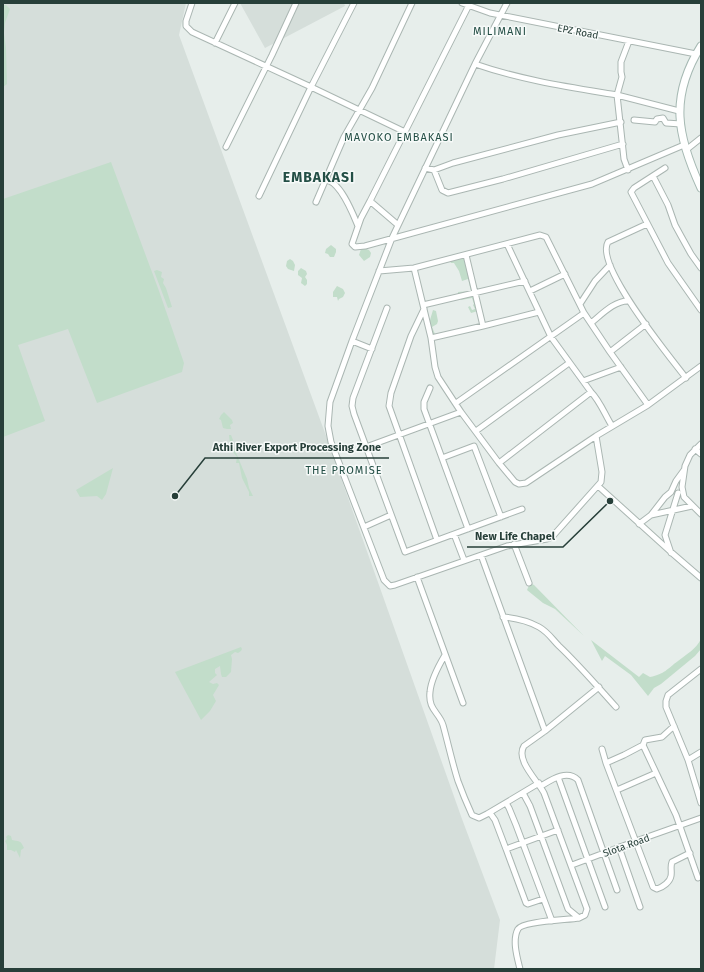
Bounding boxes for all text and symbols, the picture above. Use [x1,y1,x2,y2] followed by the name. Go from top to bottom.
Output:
[556,22,599,42] street label: EPZ Road
[473,25,527,38] district label: MILIMANI
[344,131,454,144] district label: MAVOKO EMBAKASI
[283,169,355,186] district label: EMBAKASI
[205,435,389,458] callout: Athi River Export Processing Zone
[212,441,381,454] text: Athi River Export Processing Zone
[305,464,383,477] district label: THE PROMISE
[467,524,563,547] callout: New Life Chapel
[475,530,556,543] text: New Life Chapel
[601,832,651,860] street label: Slota Road

